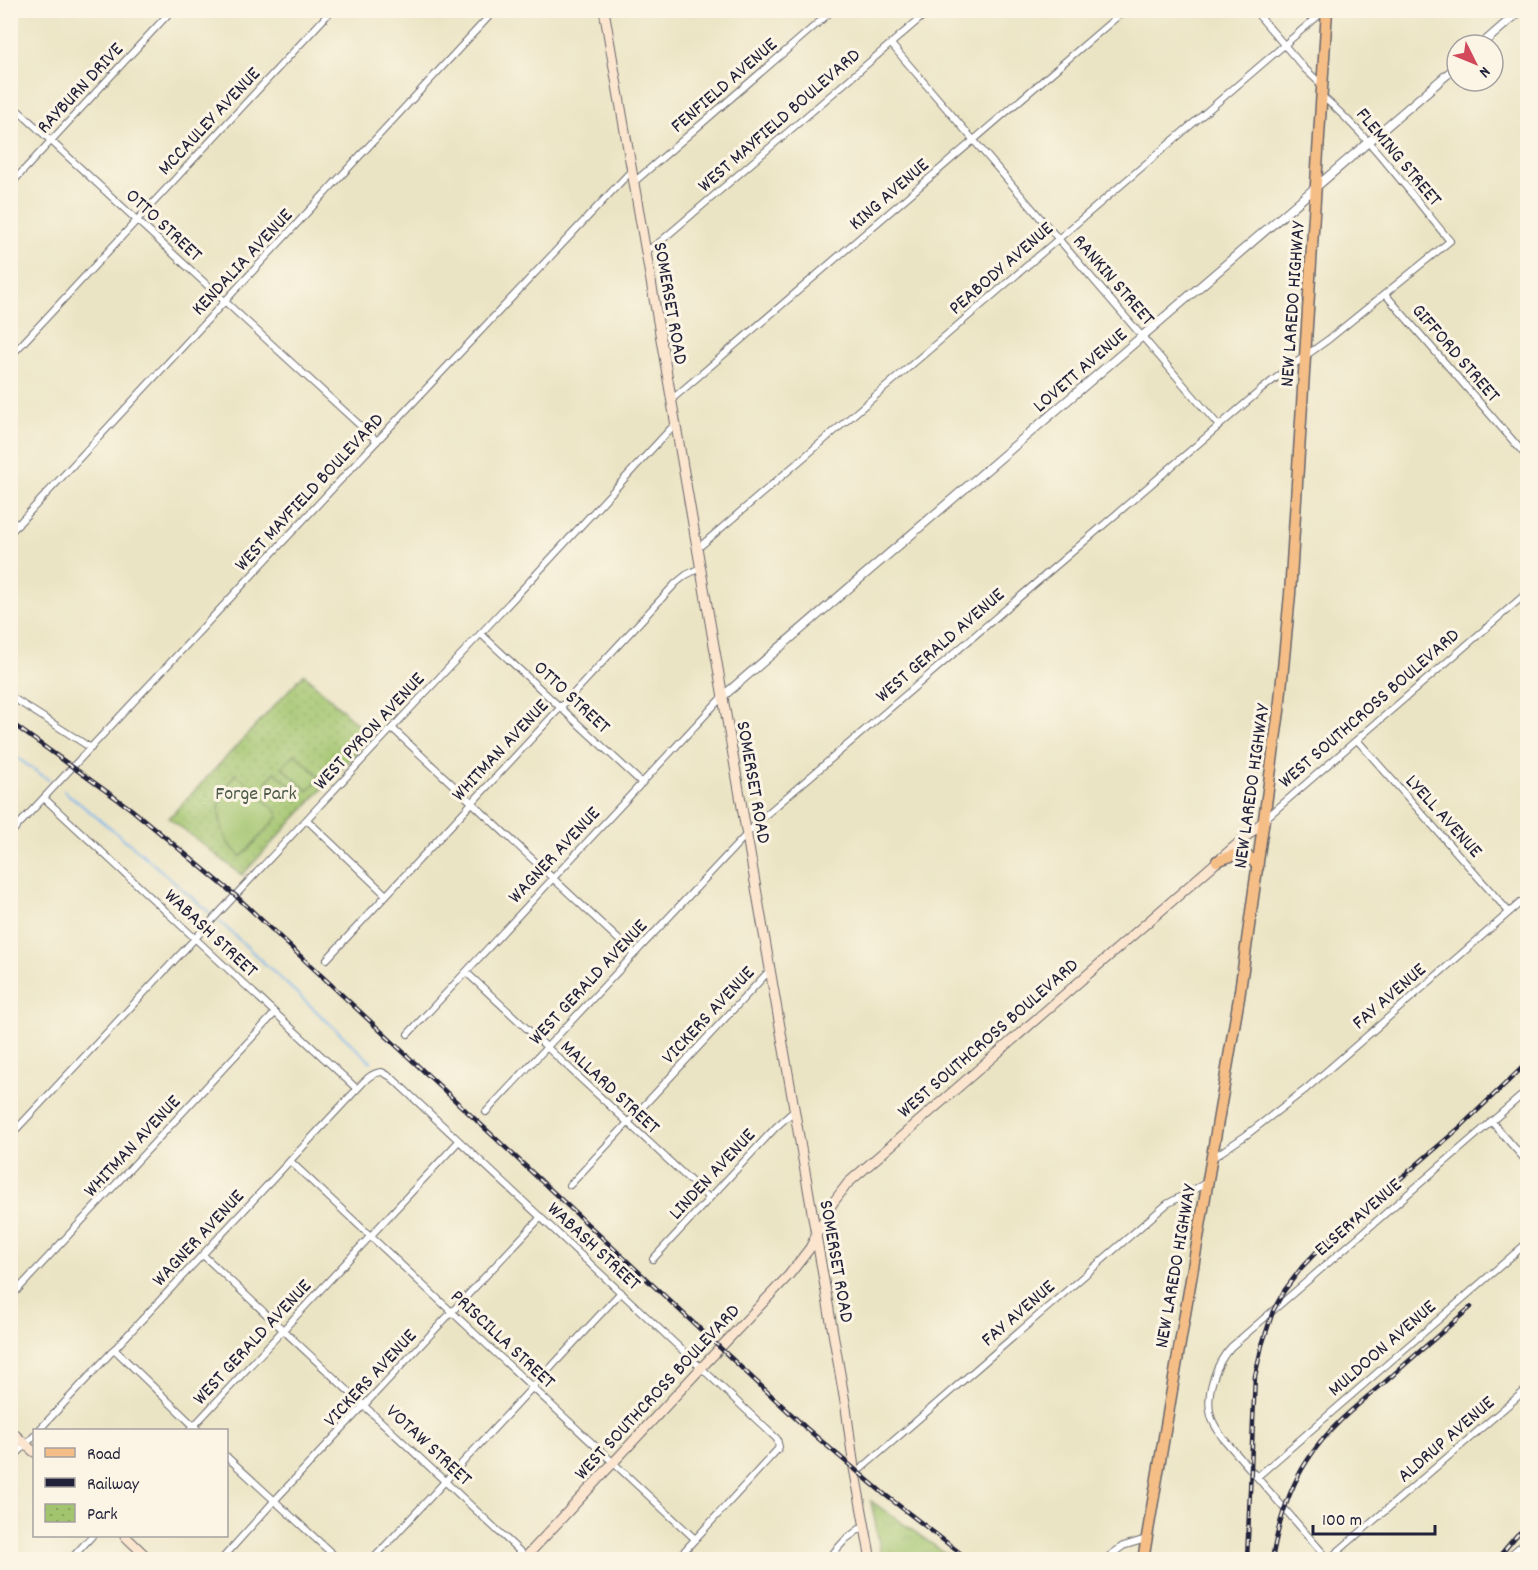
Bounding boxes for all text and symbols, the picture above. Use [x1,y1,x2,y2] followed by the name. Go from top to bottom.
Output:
[665,32,784,141] street label: FENFIELD AVENUE
[1445,33,1505,93] north arrow
[31,37,131,141] street label: RAYBURN DRIVE
[692,43,868,200] street label: WEST MAYFIELD BOULEVARD
[1473,61,1495,82] text: N
[152,62,268,183] street label: MCCAULEY AVENUE
[1348,102,1447,213] street label: FLEMING STREET
[844,152,936,238] street label: KING AVENUE
[118,183,208,269] street label: OTTO STREET
[186,203,300,323] street label: KENDALIA AVENUE
[944,216,1060,323] street label: PEABODY AVENUE
[1274,220,1314,388] street label: NEW LAREDO HIGHWAY
[1065,229,1160,333] street label: RANKIN STREET
[645,240,694,367] street label: SOMERSET ROAD
[1404,298,1506,410] street label: GIFFORD STREET
[1028,322,1134,420] street label: LOVETT AVENUE
[229,408,391,579] street label: WEST MAYFIELD BOULEVARD
[870,582,1012,710] street label: WEST GERALD AVENUE
[1273,623,1467,796] street label: WEST SOUTHCROSS BOULEVARD
[526,655,616,741] street label: OTTO STREET
[308,667,432,797] street label: WEST PYRON AVENUE
[446,694,556,809] street label: WHITMAN AVENUE
[1228,702,1278,870] street label: NEW LAREDO HIGHWAY
[728,719,777,846] street label: SOMERSET ROAD
[1398,769,1488,865] street label: LYELL AVENUE
[215,781,297,809] park label: Forge Park
[503,801,608,911] street label: WAGNER AVENUE
[157,883,263,985] street label: WABASH STREET
[523,914,655,1052] street label: WEST GERALD AVENUE
[892,953,1086,1126] street label: WEST SOUTHCROSS BOULEVARD
[1347,957,1433,1037] street label: FAY AVENUE
[656,961,762,1071] street label: VICKERS AVENUE
[553,1035,665,1142] street label: MALLARD STREET
[78,1090,188,1205] street label: WHITMAN AVENUE
[663,1123,763,1227] street label: LINDEN AVENUE
[1309,1172,1409,1264] street label: ELSER AVENUE
[1149,1182,1205,1351] street label: NEW LAREDO HIGHWAY
[147,1184,252,1294] street label: WAGNER AVENUE
[540,1196,646,1298] street label: WABASH STREET
[811,1198,860,1325] street label: SOMERSET ROAD
[187,1274,319,1412] street label: WEST GERALD AVENUE
[976,1274,1062,1354] street label: FAY AVENUE
[443,1284,561,1396] street label: PRISCILLA STREET
[1323,1294,1443,1404] street label: MULDOON AVENUE
[569,1299,748,1487] street label: WEST SOUTHCROSS BOULEVARD
[318,1324,424,1434] street label: VICKERS AVENUE
[1392,1390,1502,1490] street label: ALDRUP AVENUE
[379,1399,477,1494] street label: VOTAW STREET
[33,1429,228,1537] legend
[87,1443,121,1468] text: Road
[87,1473,140,1498] text: Railway
[1313,1498,1434,1536] scale bar
[87,1503,118,1528] text: Park
[1322,1509,1362,1534] text: 100 m

